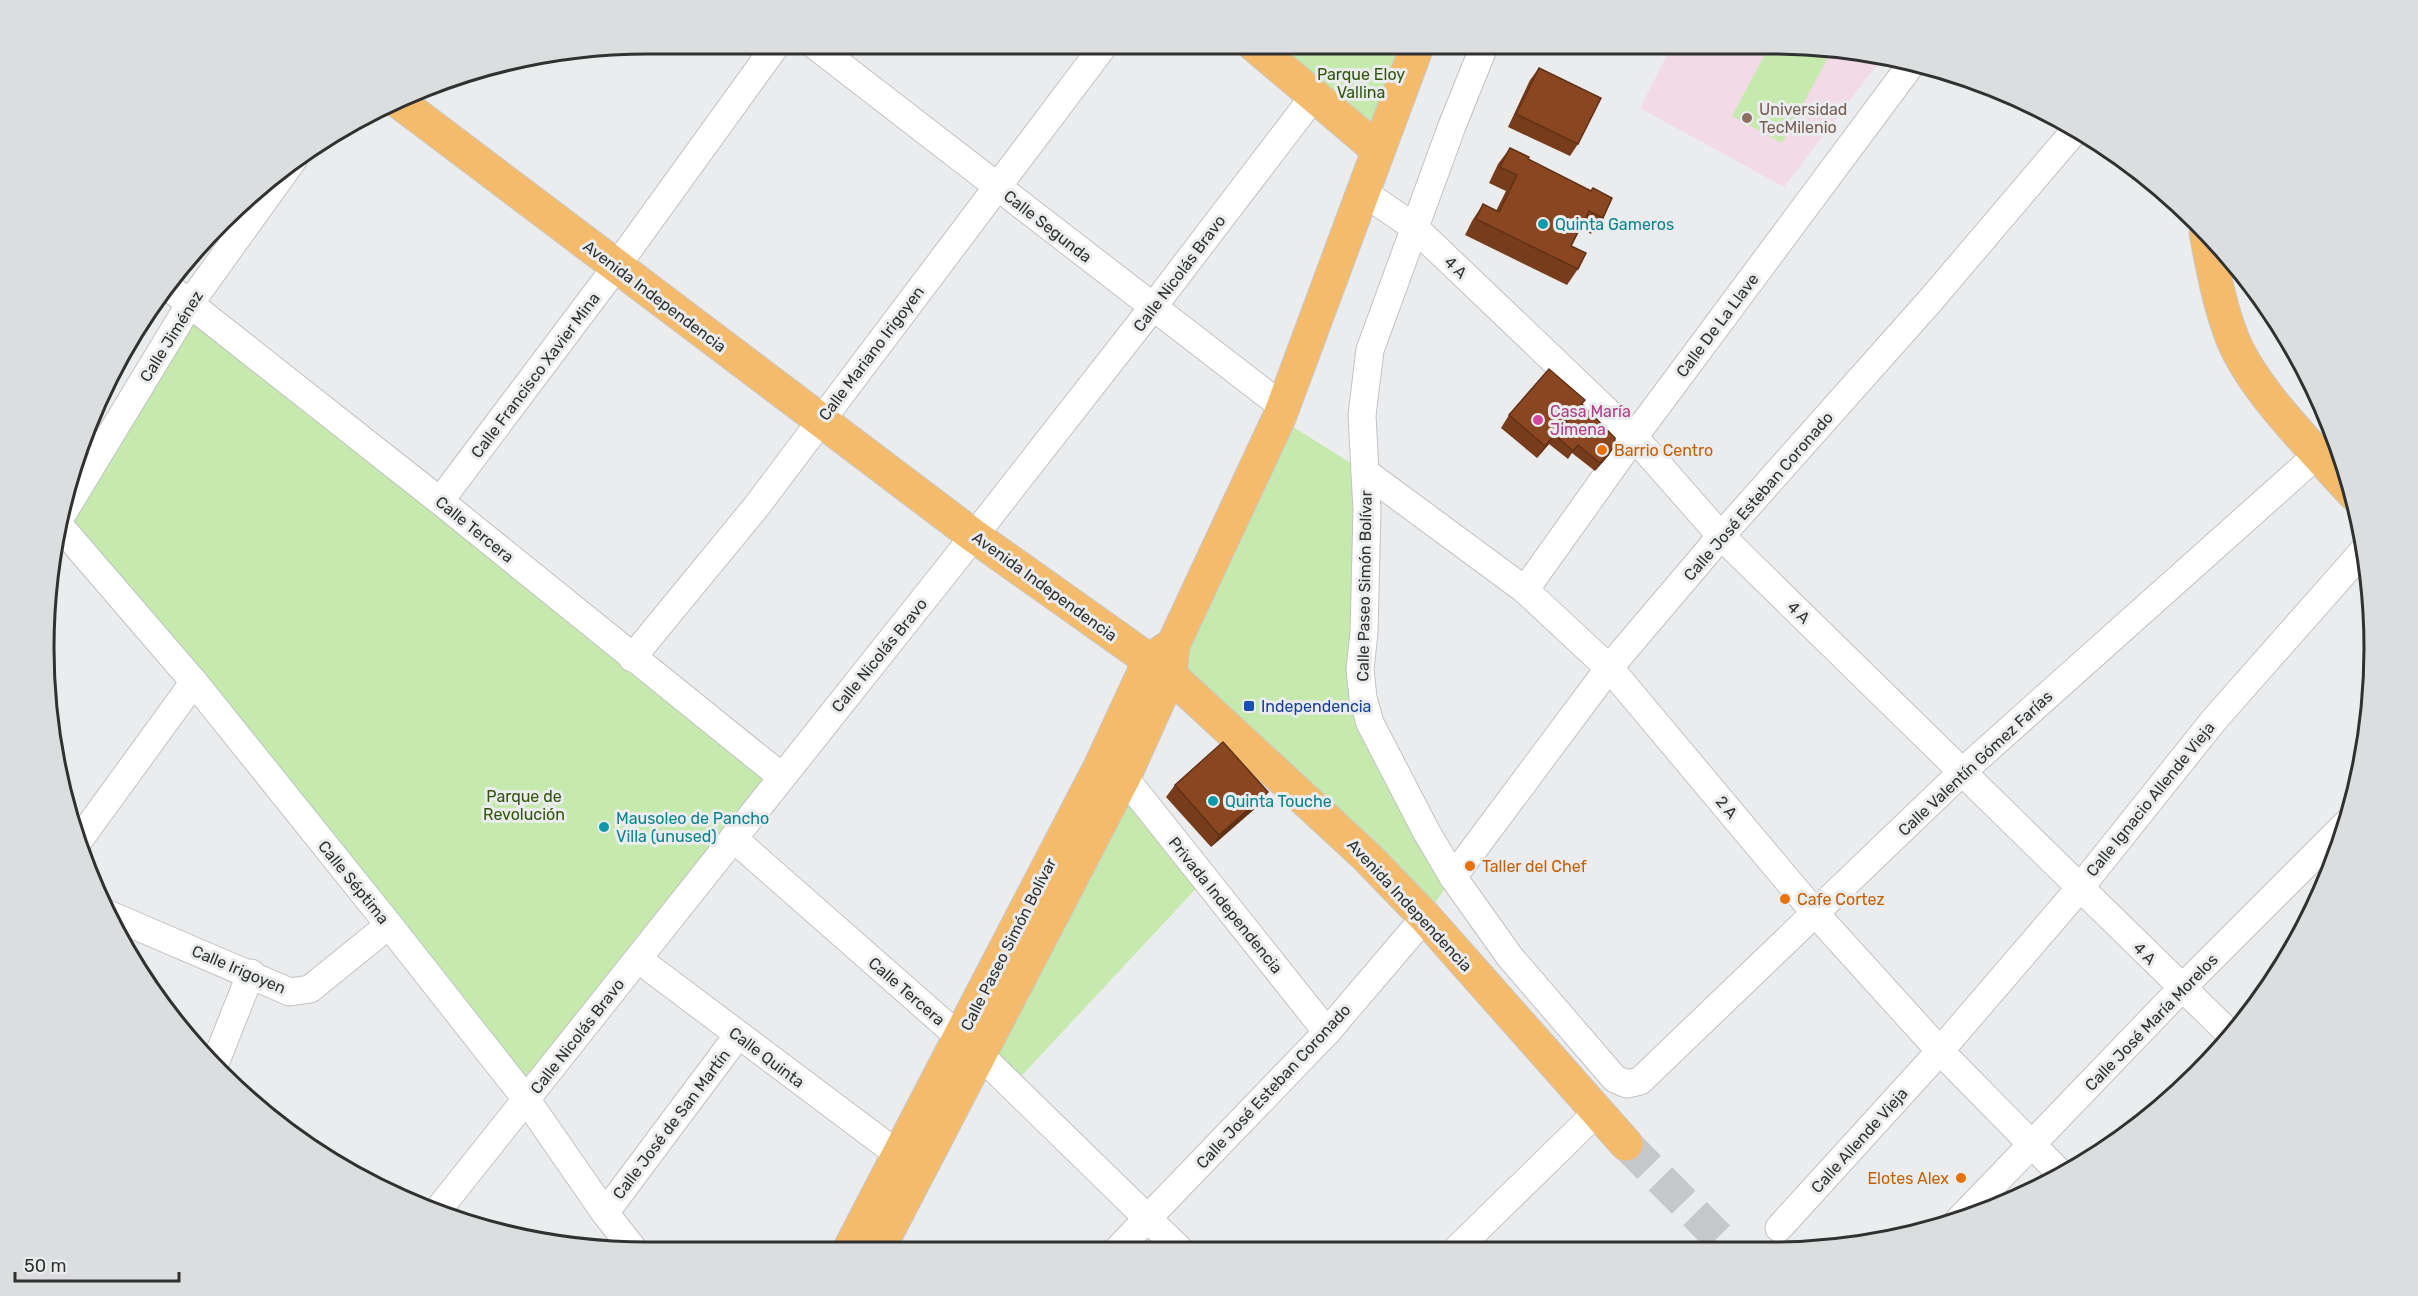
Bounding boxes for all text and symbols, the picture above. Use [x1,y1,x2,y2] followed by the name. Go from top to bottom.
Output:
[1317,65,1405,102] park label: Parque Eloy Vallina
[1759,100,1847,137] place label: Universidad TecMilenio
[1740,111,1754,125] marker: Universidad TecMilenio
[1000,186,1095,267] street label: Calle Segunda
[1129,211,1229,335] street label: Calle Nicolás Bravo
[1555,215,1674,234] place label: Quinta Gameros
[1536,217,1550,231] marker: Quinta Gameros
[579,236,730,356] street label: Avenida Independencia
[1440,252,1471,283] street label: 4 A
[1672,270,1763,381] street label: Calle De La Llave
[815,282,928,424] street label: Calle Mariano Irigoyen
[136,287,207,385] street label: Calle Jiménez
[467,289,604,462] street label: Calle Francisco Xavier Mina
[1550,402,1631,439] place label: Casa María Jimena
[1680,408,1837,585] street label: Calle José Esteban Coronado
[1531,413,1545,427] marker: Casa María Jimena
[1614,441,1713,460] place label: Barrio Centro
[1595,443,1609,457] marker: Barrio Centro
[1353,490,1376,682] street label: Calle Paseo Simón Bolívar
[432,492,518,567] street label: Calle Tercera
[969,528,1121,645] street label: Avenida Independencia
[828,595,931,716] street label: Calle Nicolás Bravo
[1783,597,1814,628] street label: 4 A
[1894,687,2057,840] street label: Calle Valentín Gómez Farías
[1261,697,1371,716] place label: Independencia
[1242,699,1256,713] marker: Independencia
[2082,718,2219,880] street label: Calle Ignacio Allende Vieja
[483,787,565,824] park label: Parque de Revolución
[1225,792,1332,811] place label: Quinta Touche
[1712,792,1742,823] street label: 2 A
[1206,794,1220,808] marker: Quinta Touche
[616,809,769,846] place label: Mausoleo de Pancho Villa (unused)
[597,820,611,834] marker: Mausoleo de Pancho Villa (unused)
[1165,833,1287,977] street label: Privada Independencia
[1343,835,1476,975] street label: Avenida Independencia
[314,837,393,928] street label: Calle Séptima
[957,855,1060,1034] street label: Calle Paseo Simón Bolívar
[1482,857,1588,876] place label: Taller del Chef
[1463,859,1477,873] marker: Taller del Chef
[1797,890,1885,909] place label: Cafe Cortez
[1778,892,1792,906] marker: Cafe Cortez
[2129,938,2160,969] street label: 4 A
[189,941,289,998] street label: Calle Irigoyen
[2081,950,2222,1095] street label: Calle José María Morelos
[865,953,949,1030] street label: Calle Tercera
[526,975,628,1098] street label: Calle Nicolás Bravo
[1192,1000,1355,1172] street label: Calle José Esteban Coronado
[725,1023,808,1092] street label: Calle Quinta
[609,1046,734,1203] street label: Calle José de San Martín
[1807,1084,1912,1197] street label: Calle Allende Vieja
[1867,1169,1949,1188] place label: Elotes Alex
[1954,1171,1968,1185] marker: Elotes Alex
[15,1245,178,1283] scale bar
[24,1255,67,1277] text: 50 m

